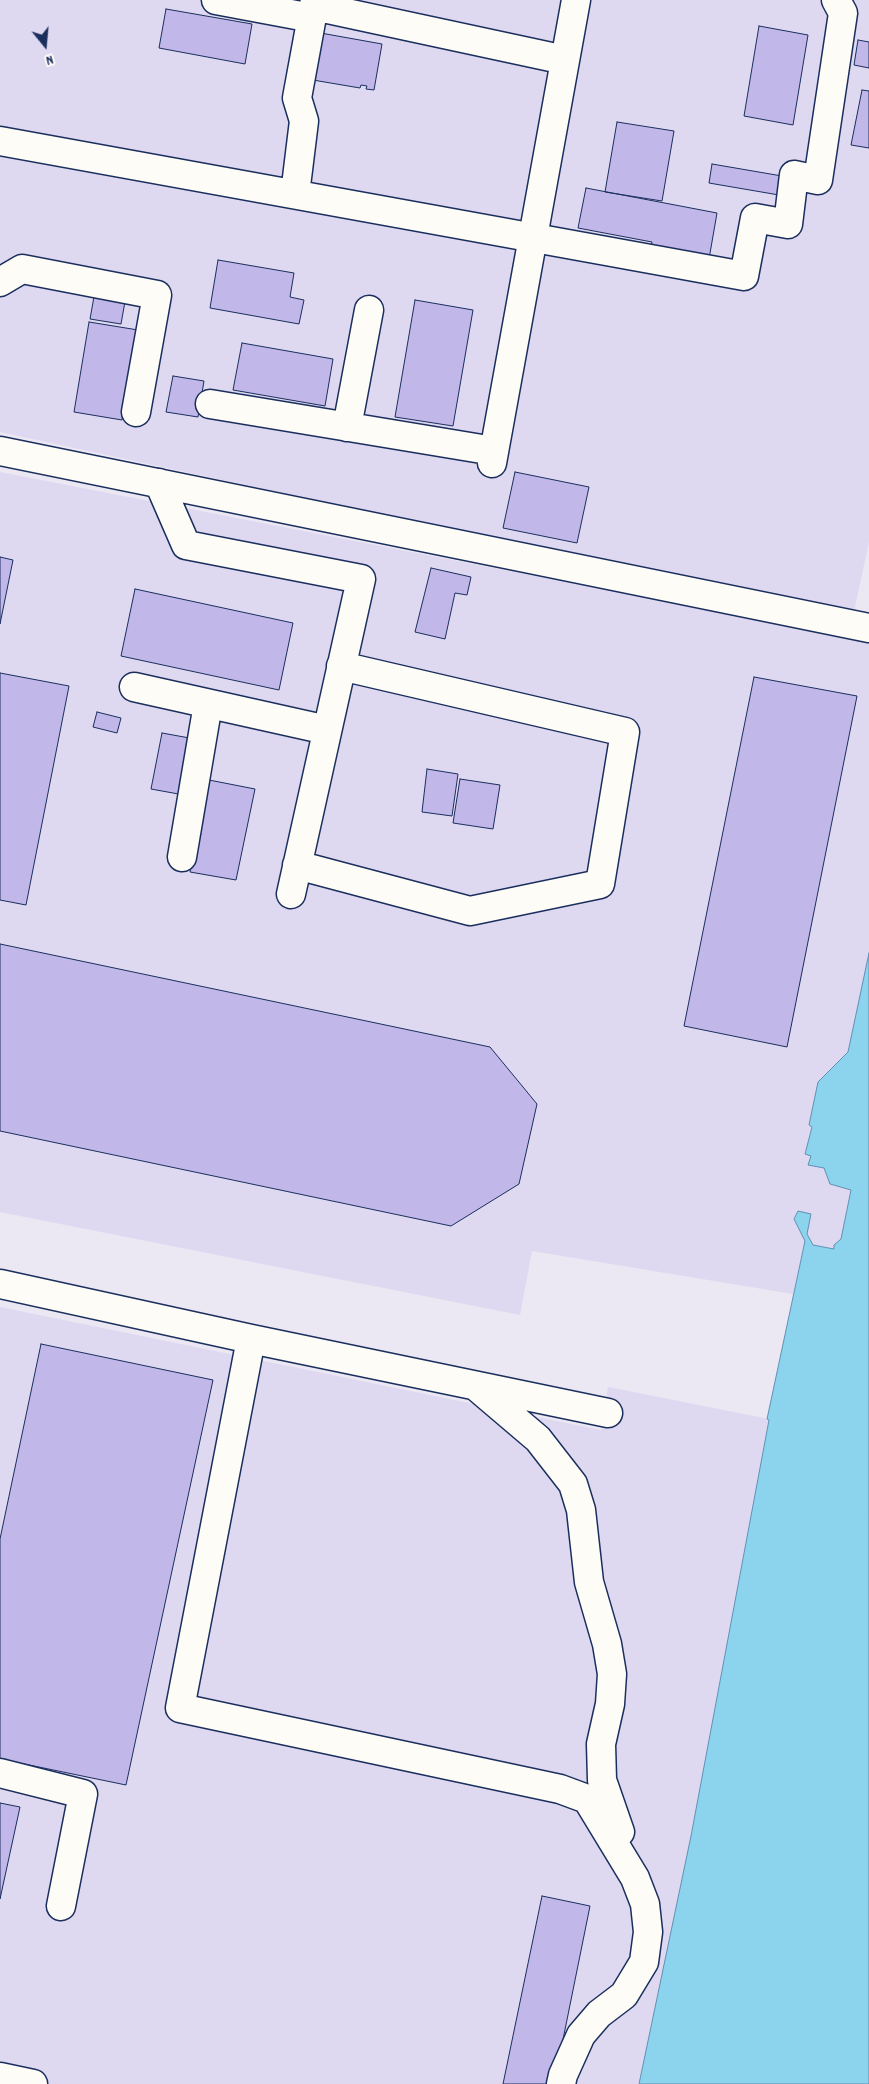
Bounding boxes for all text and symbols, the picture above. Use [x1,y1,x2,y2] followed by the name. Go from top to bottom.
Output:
[20,20,70,70] north arrow
[43,49,56,70] text: N

